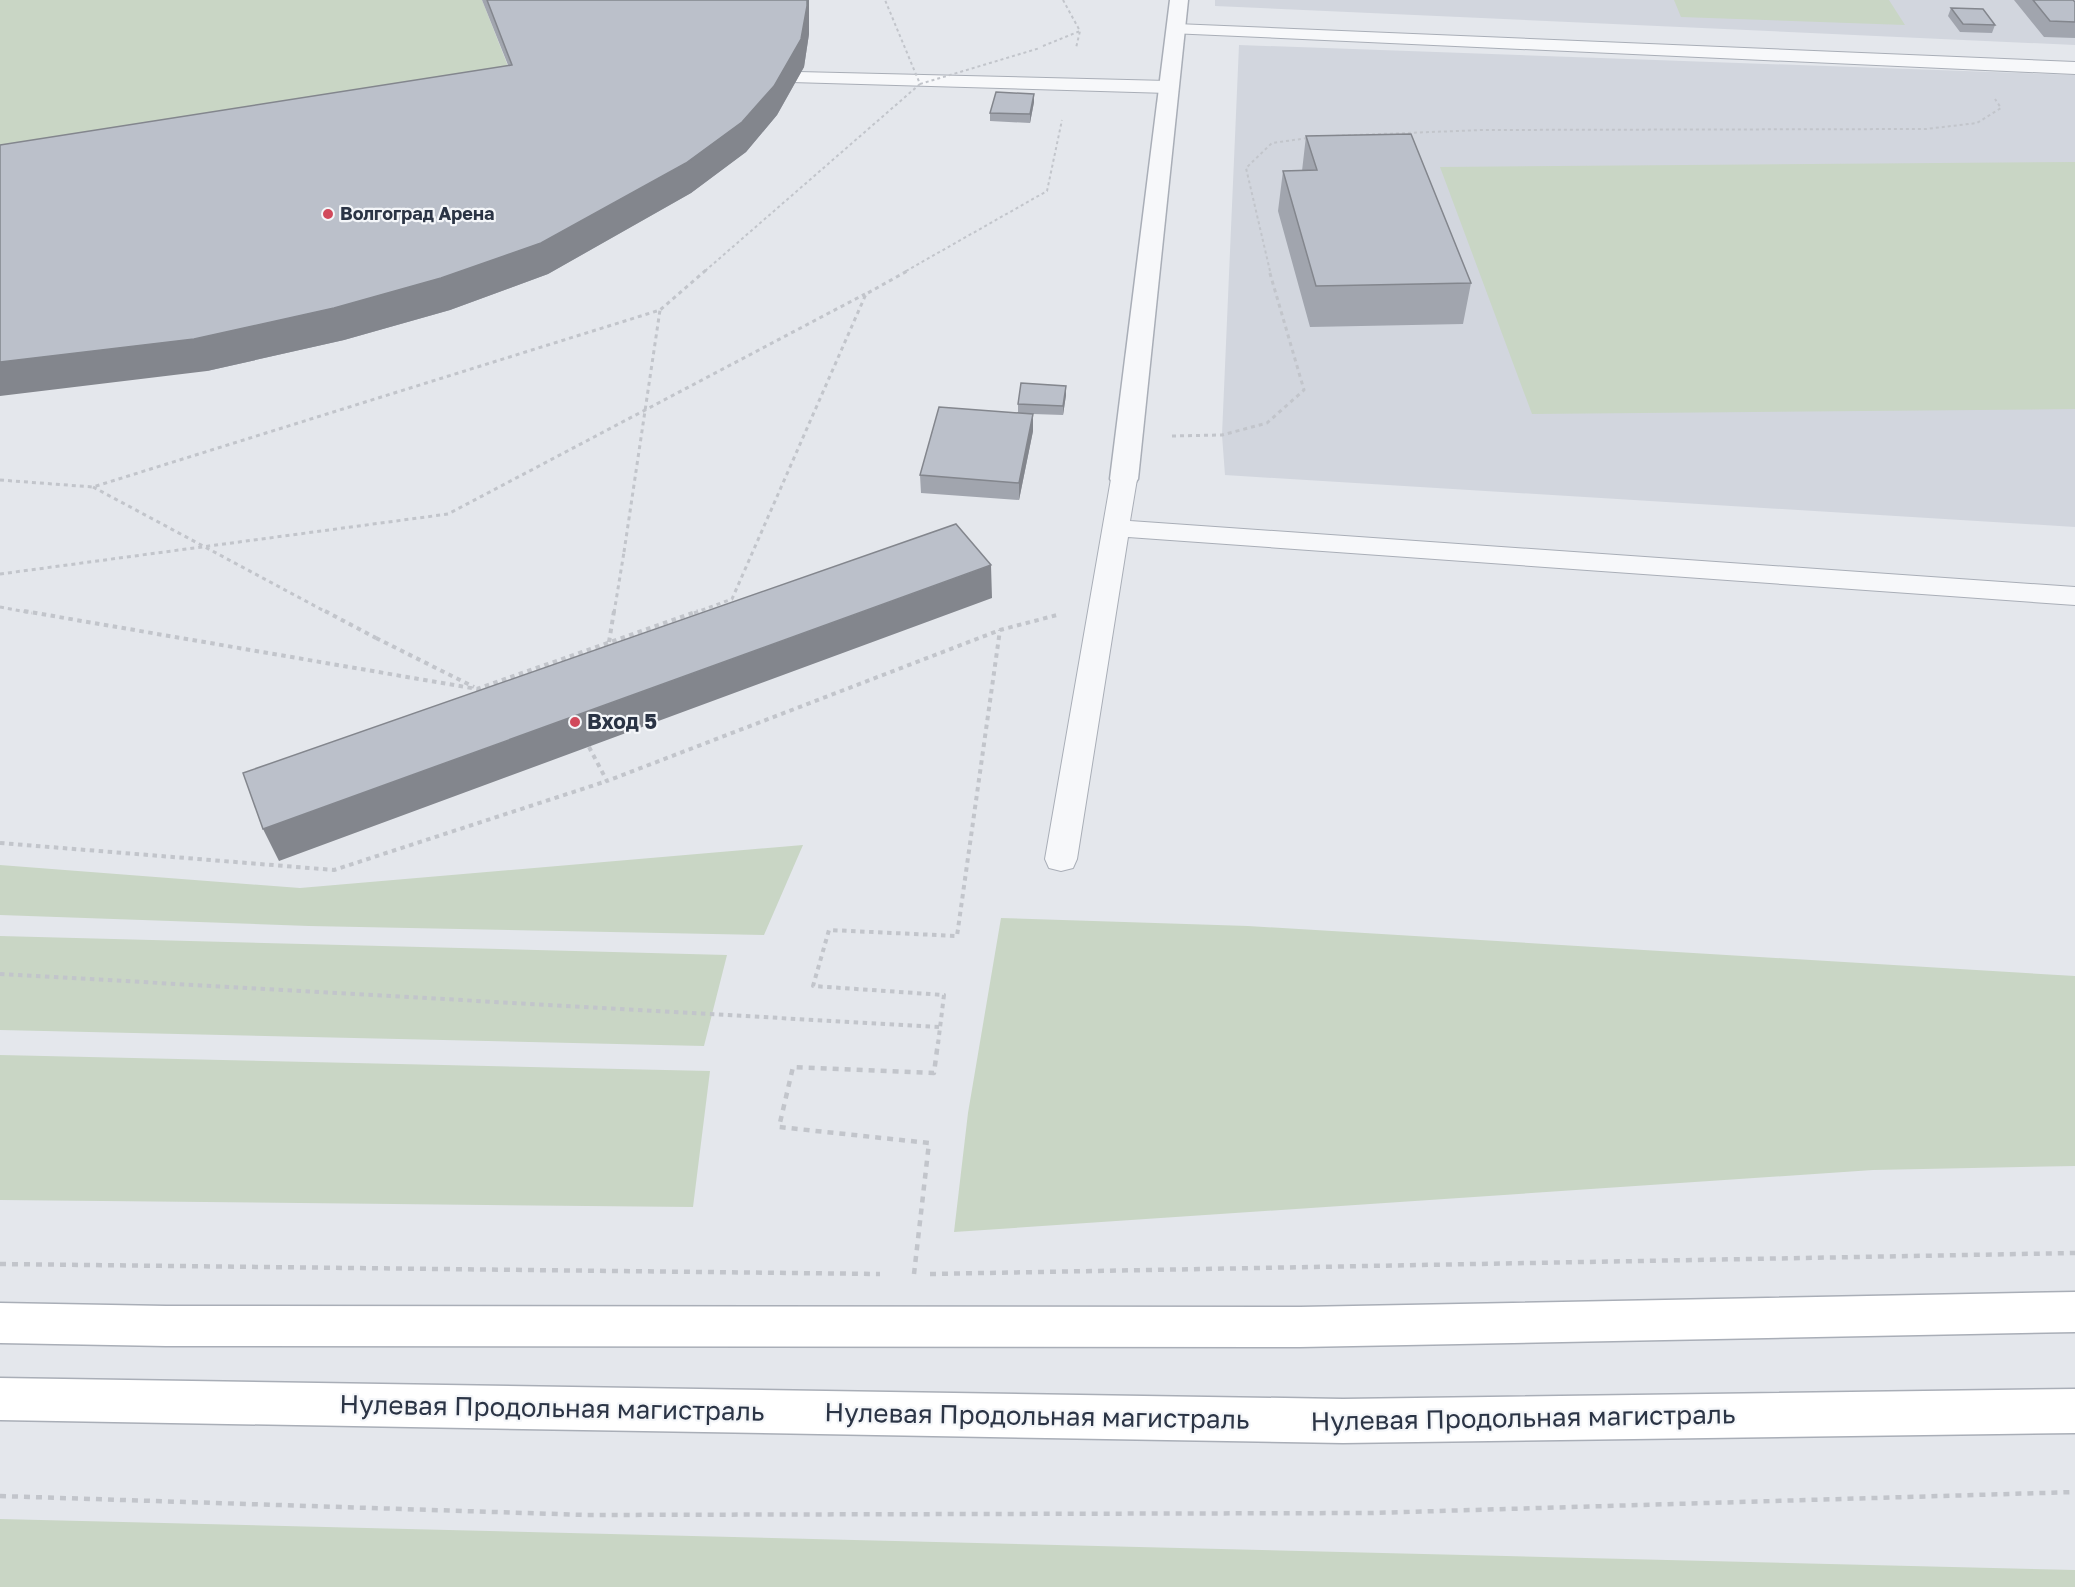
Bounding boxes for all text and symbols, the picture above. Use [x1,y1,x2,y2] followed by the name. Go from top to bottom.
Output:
[340,202,494,224] place label: Волгоград Арена
[321,207,335,221] marker: Волгоград Арена
[587,708,657,734] place label: Вход 5
[568,715,582,729] marker: Вход 5
[339,1388,765,1427] street label: Нулевая Продольная магистраль
[824,1396,1250,1435] street label: Нулевая Продольная магистраль
[1310,1398,1736,1437] street label: Нулевая Продольная магистраль

